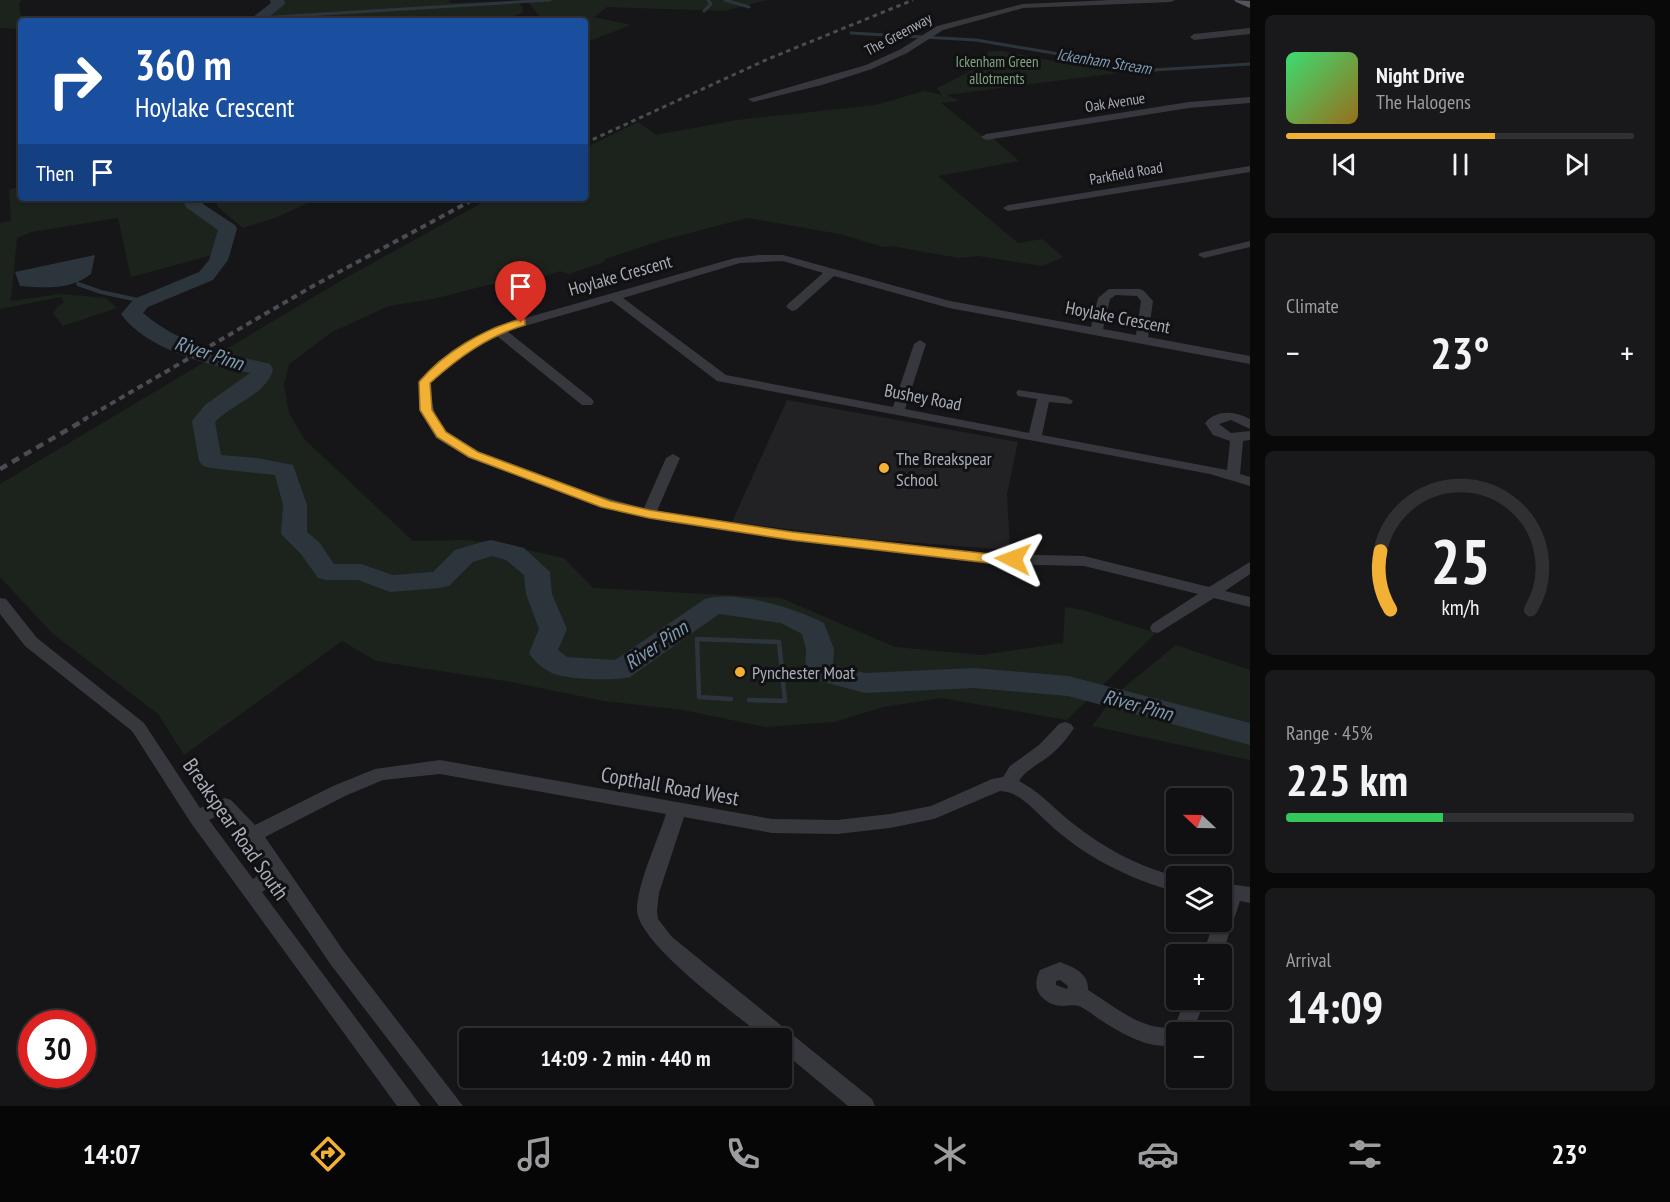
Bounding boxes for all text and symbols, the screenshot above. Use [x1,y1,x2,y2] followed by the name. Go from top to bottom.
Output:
[861,8,935,60] street label: The Greenway
[135,37,232,92] text: 360 m
[36,42,114,120] icon: right
[1055,44,1154,79] water label: Ickenham Stream
[955,52,1039,88] park label: Ickenham Green allotments
[1376,61,1465,89] text: Night Drive
[1084,88,1146,116] street label: Oak Avenue
[1376,89,1471,115] text: The Halogens
[135,90,294,124] text: Hoylake Crescent
[1328,148,1361,181] icon: previous
[1444,148,1477,181] icon: pause
[1560,148,1593,181] icon: next
[86,156,119,189] icon: arrive
[1088,157,1164,189] street label: Parkfield Road
[36,159,74,187] text: Then
[566,249,674,301] street label: Hoylake Crescent
[495,261,546,323] pin
[504,270,537,303] icon: arrive
[1286,293,1339,319] text: Climate
[1064,296,1172,338] street label: Hoylake Crescent
[1430,323,1490,381] text: 23°
[171,330,248,377] water label: River Pinn
[1286,331,1300,374] text: −
[1620,331,1634,374] text: +
[882,378,964,416] street label: Bushey Road
[896,447,992,491] place label: The Breakspear School
[877,461,891,475] marker: The Breakspear School
[1430,520,1490,601] text: 25
[981,527,1045,591] position arrow
[1441,593,1479,621] text: km/h
[619,614,694,676] water label: River Pinn
[752,661,855,684] place label: Pynchester Moat
[733,665,747,679] marker: Pynchester Moat
[1101,683,1177,727] water label: River Pinn
[1286,720,1373,746] text: Range · 45%
[1286,750,1408,808] text: 225 km
[177,753,295,905] street label: Breakspear Road South
[599,761,741,811] street label: Copthall Road West
[1166,788,1232,854] north arrow
[1166,788,1232,1088] map controls
[1166,866,1232,932] button: layers
[1166,944,1232,1010] button: +
[1286,947,1331,973] text: Arrival
[1286,977,1383,1035] text: 14:09
[18,1010,96,1088] speed limit sign: 30
[1166,1022,1232,1088] button: −
[540,1044,711,1072] text: 14:09 · 2 min · 440 m
[307,1133,349,1175] icon: directions
[514,1133,556,1175] icon: music
[722,1133,764,1175] icon: phone
[929,1133,971,1175] icon: climate
[1137,1133,1179,1175] icon: car
[1344,1133,1386,1175] icon: filters
[83,1137,141,1171] text: 14:07
[1552,1137,1587,1171] text: 23°

